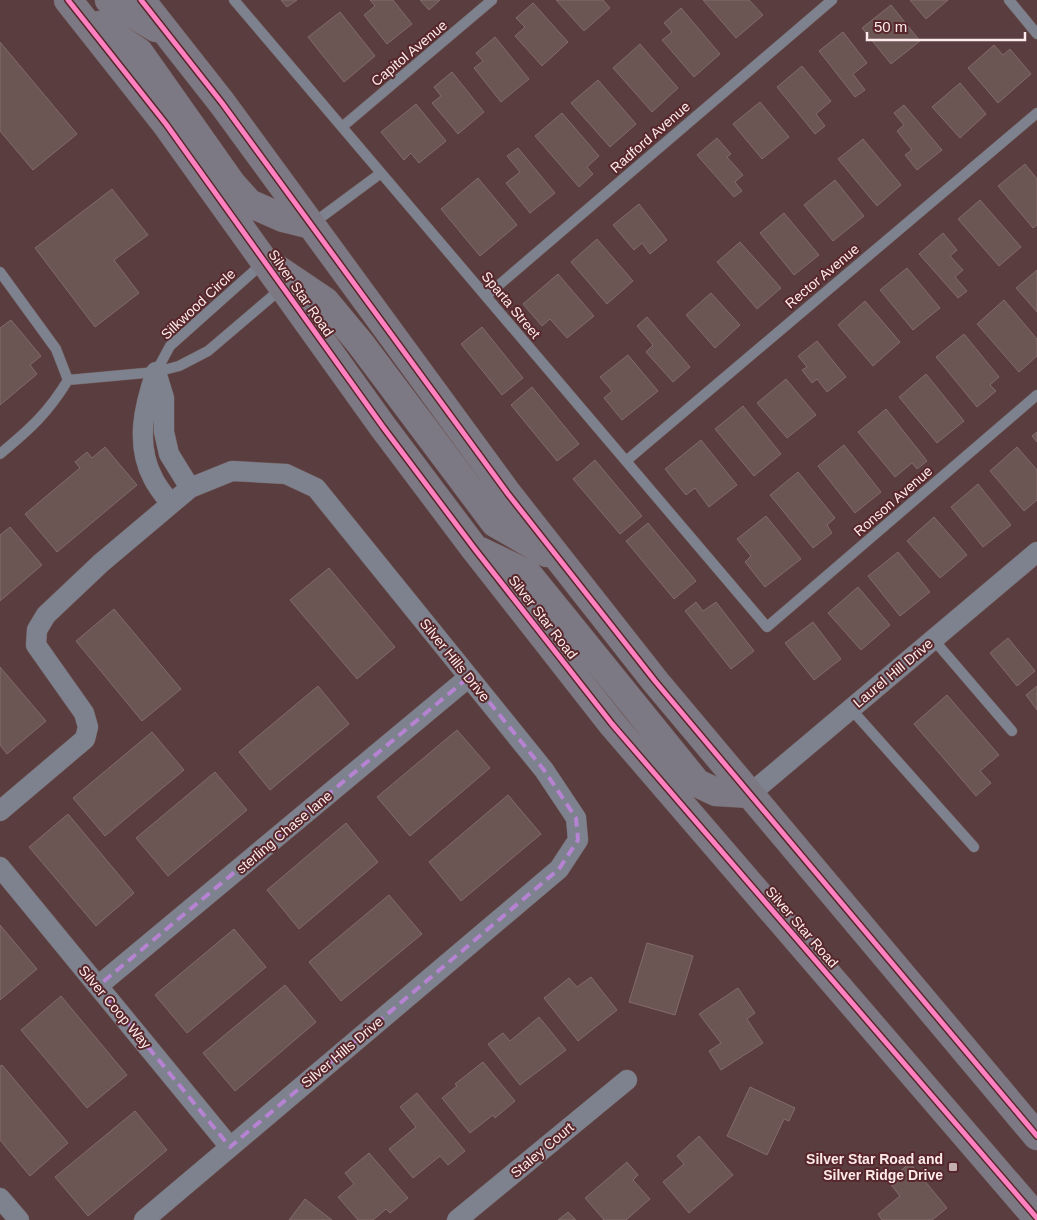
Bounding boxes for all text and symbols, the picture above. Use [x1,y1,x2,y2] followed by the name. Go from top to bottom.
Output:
[867,10,1024,42] scale bar
[368,17,450,89] street label: Capitol Avenue
[874,18,907,35] text: 50 m
[607,98,693,176] street label: Radford Avenue
[782,240,862,312] street label: Rector Avenue
[265,247,337,339] street label: Silver Star Road
[158,265,239,342] street label: Silkwood Circle
[478,268,544,342] street label: Sparta Street
[851,462,936,539] street label: Ronson Avenue
[505,572,581,662] street label: Silver Star Road
[417,615,493,705] street label: Silver Hills Drive
[850,635,936,711] street label: Laurel Hill Drive
[233,787,335,877] street label: sterling Chase lane
[763,883,841,971] street label: Silver Star Road
[76,962,154,1052] street label: Silver Coop Way
[298,1013,386,1091] street label: Silver Hills Drive
[507,1119,577,1181] street label: Staley Court
[806,1151,943,1183] place label: Silver Star Road and Silver Ridge Drive
[947,1161,959,1173] marker: Silver Star Road and Silver Ridge Drive

